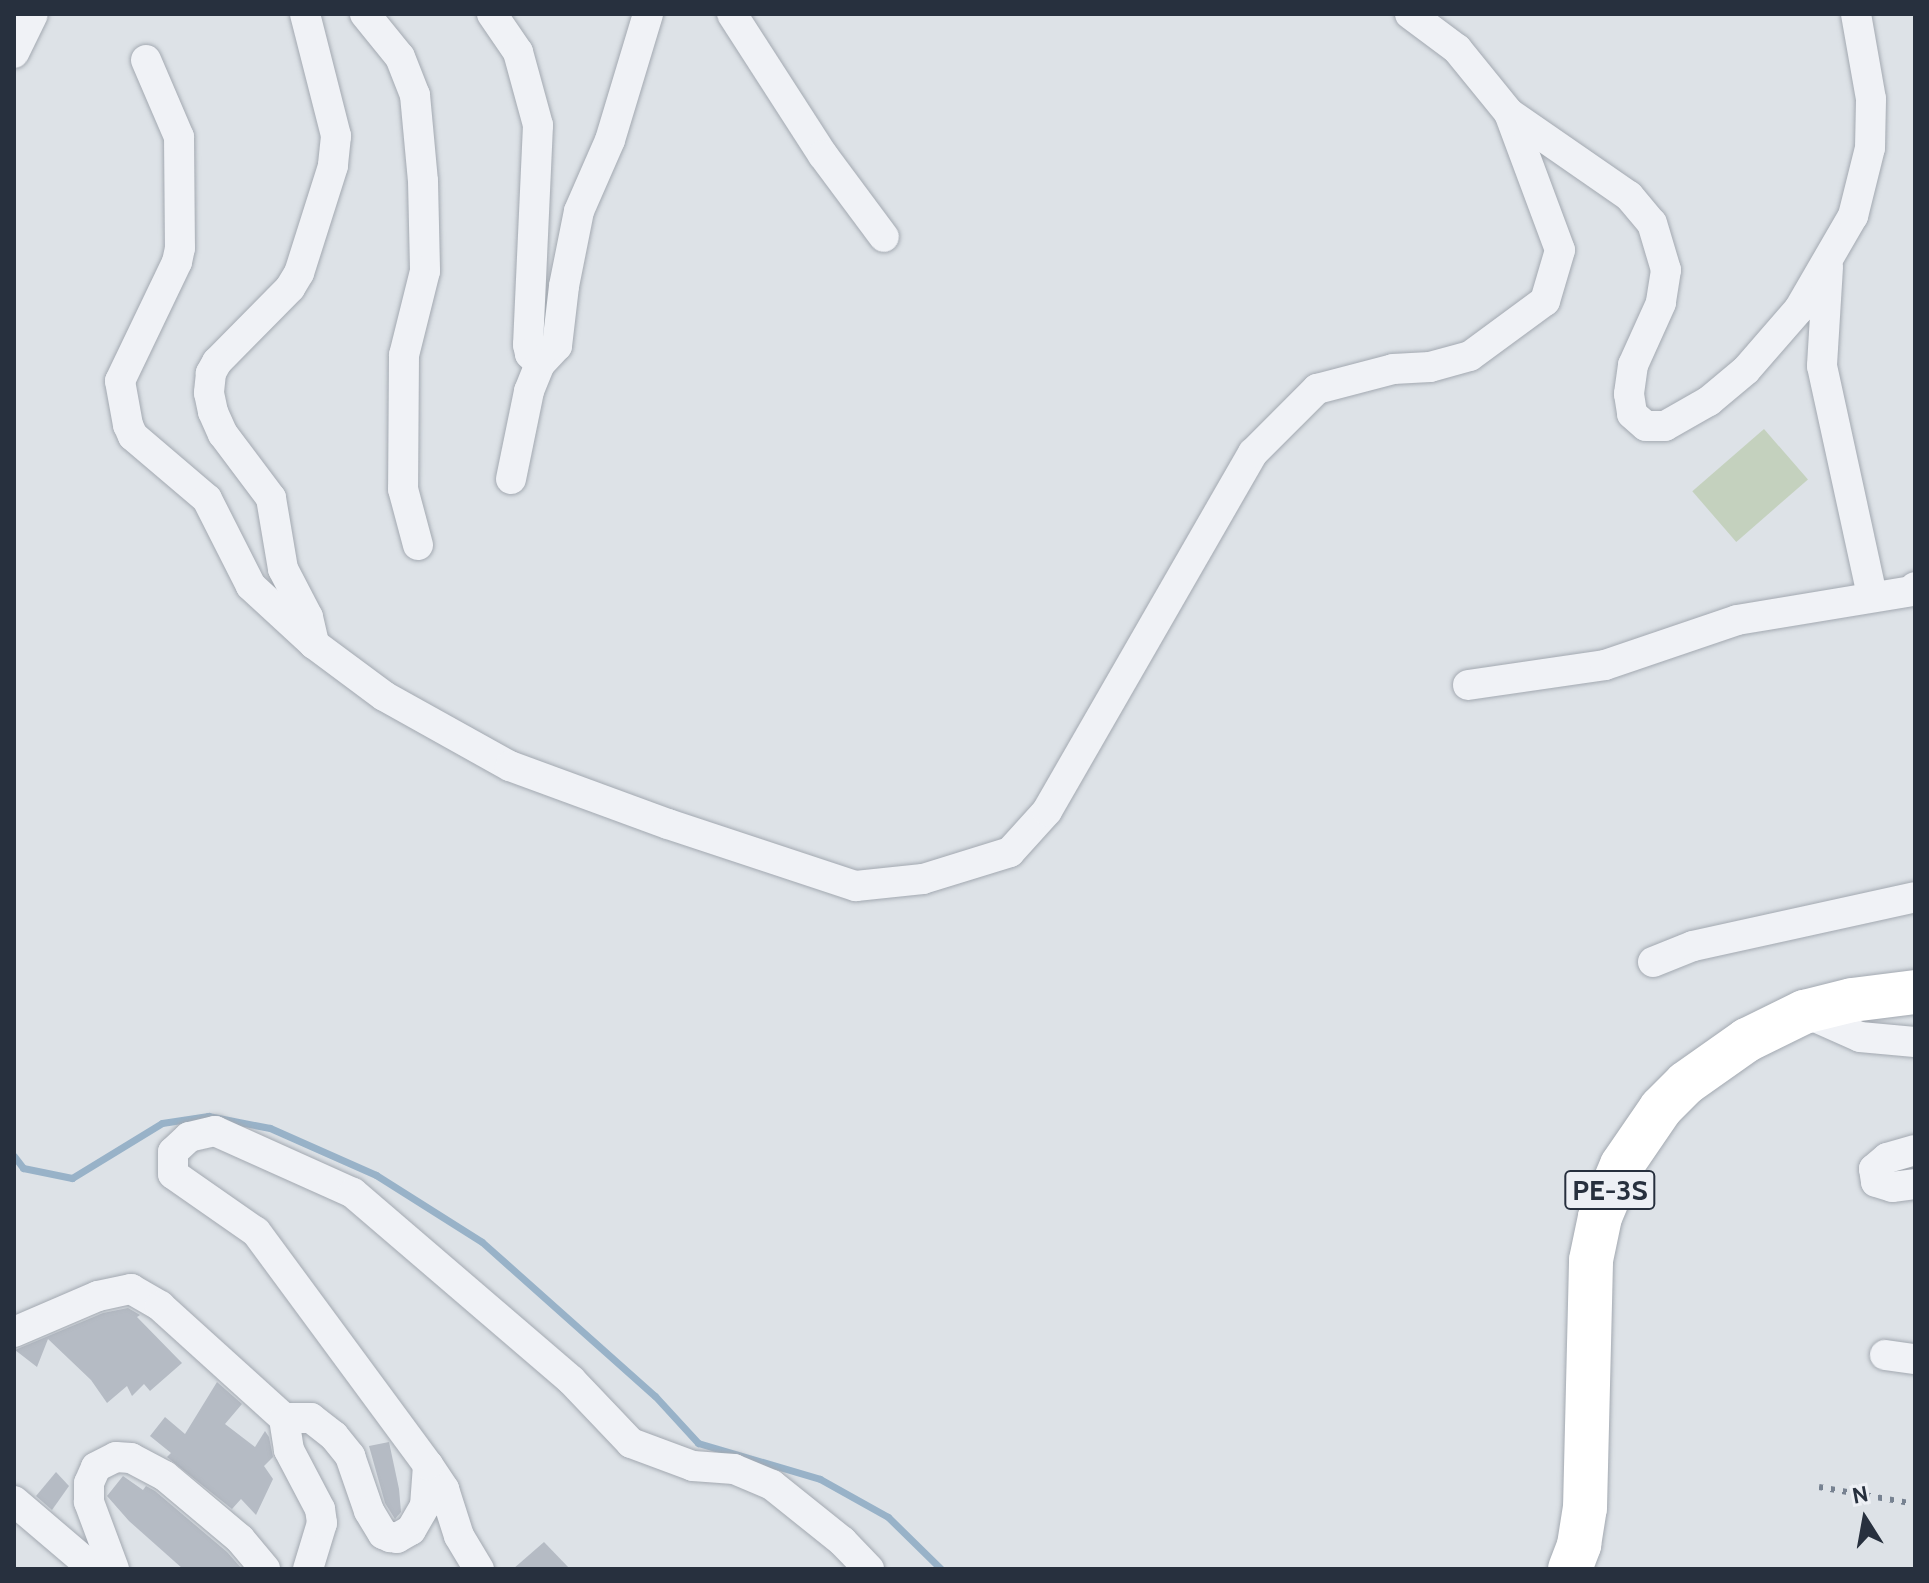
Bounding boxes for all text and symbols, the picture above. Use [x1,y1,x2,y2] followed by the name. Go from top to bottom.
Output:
[1564,1166,1656,1214] road number: PE-3S
[1825,1479,1905,1559] north arrow
[1850,1480,1871,1510] text: N

